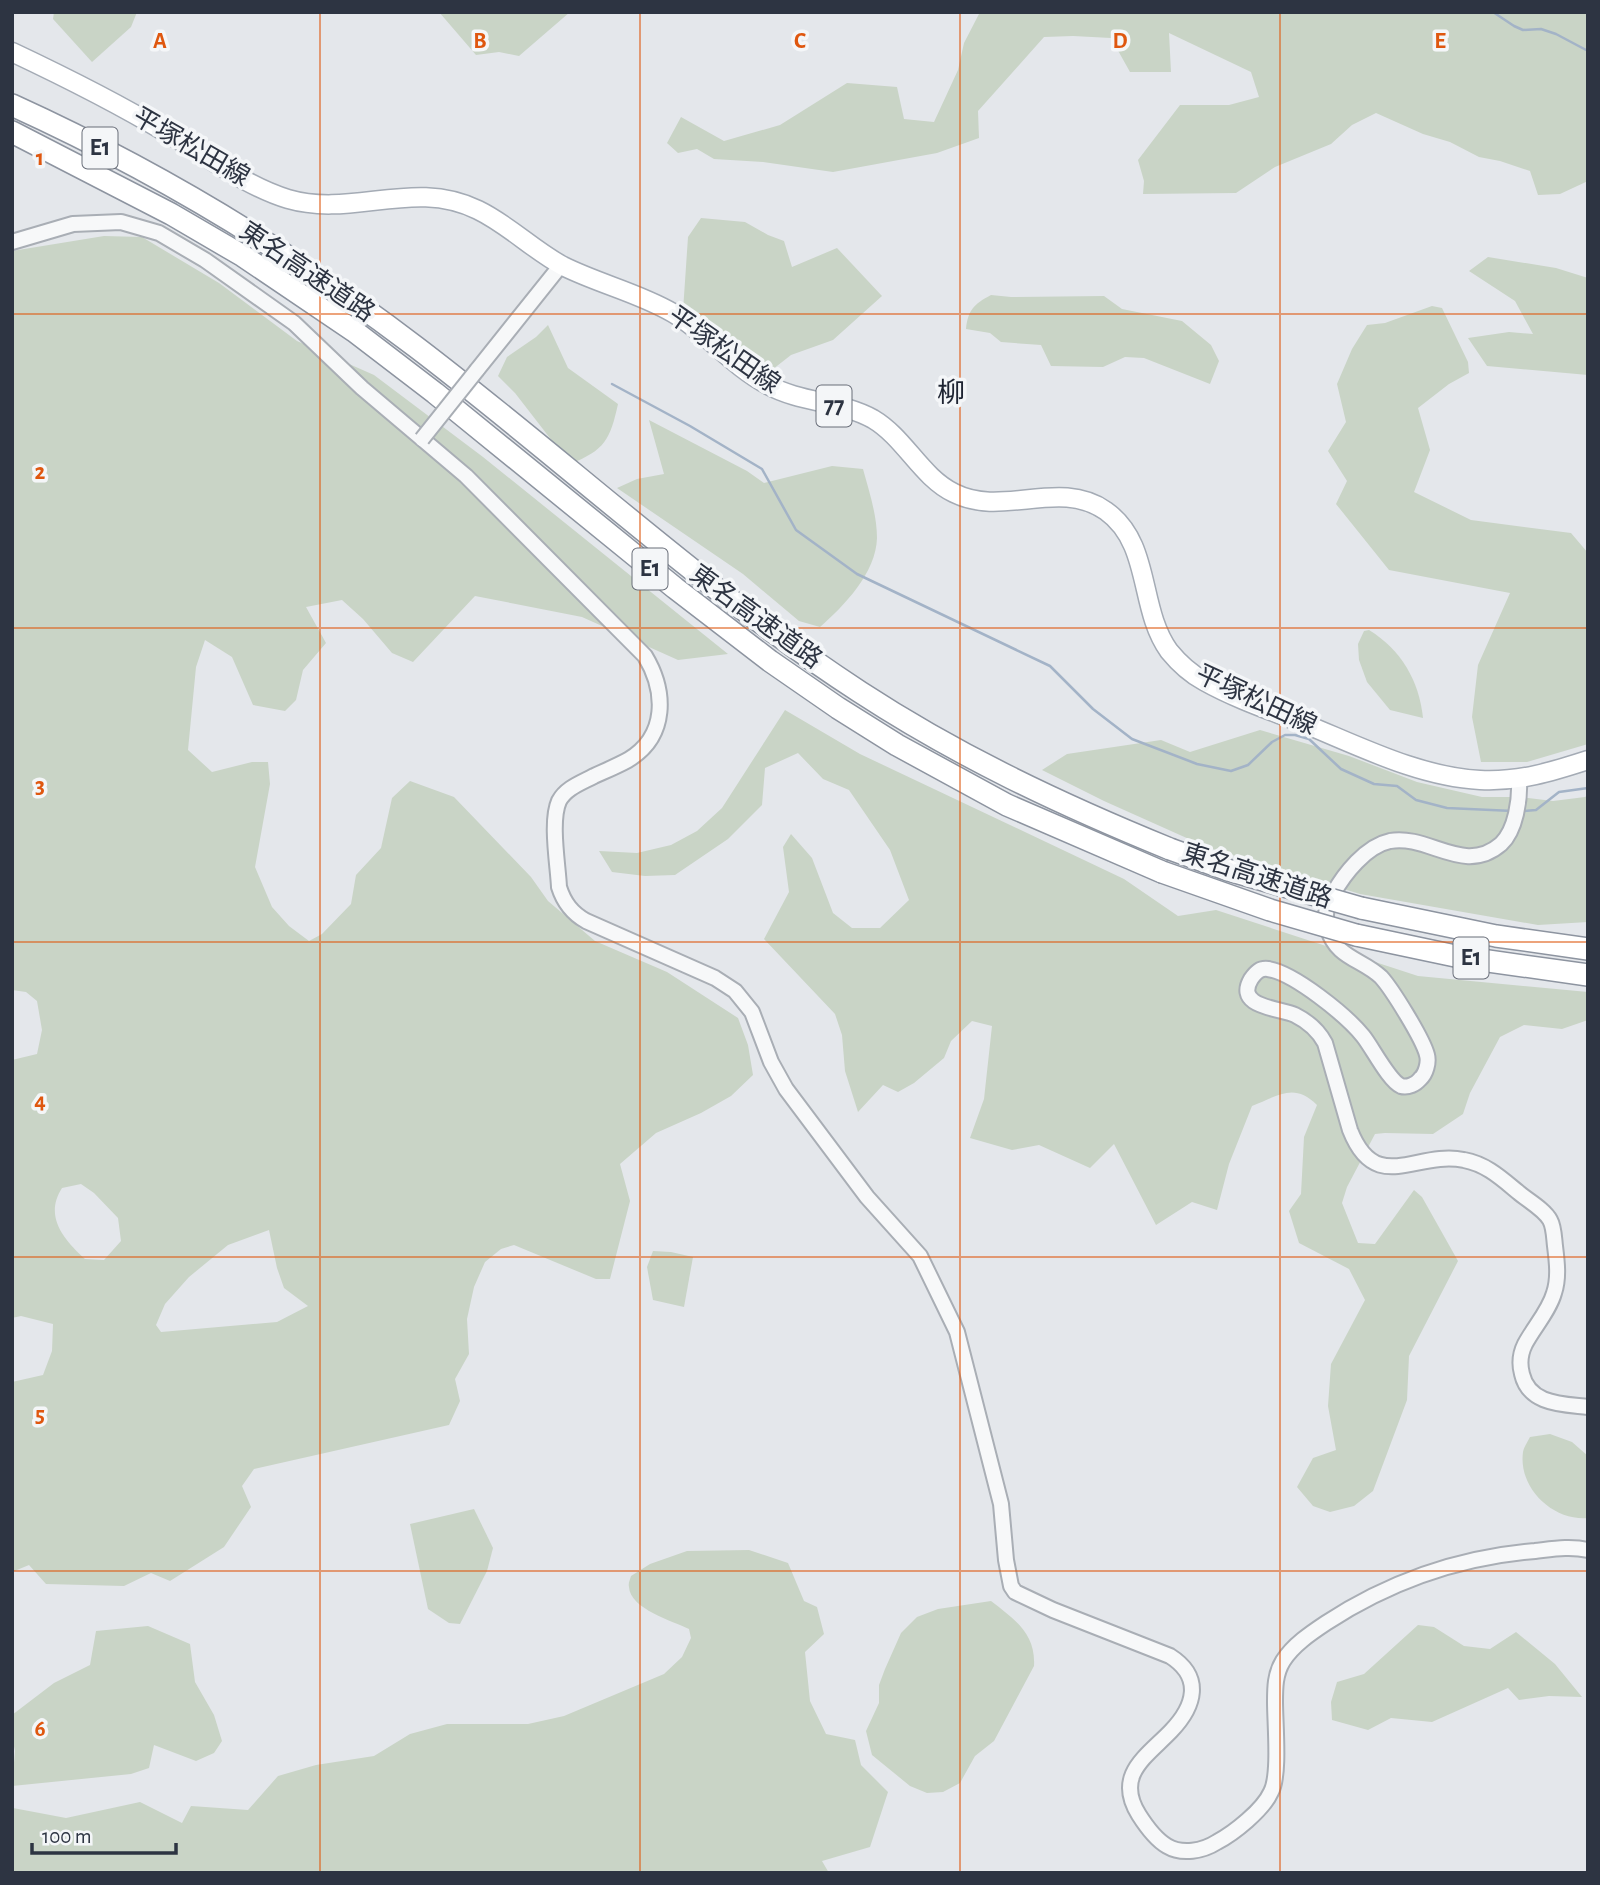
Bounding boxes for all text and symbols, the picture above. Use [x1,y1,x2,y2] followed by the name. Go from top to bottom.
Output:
[153,30,167,53] text: A
[473,30,487,53] text: B
[794,30,806,53] text: C
[1112,30,1128,53] text: D
[1434,30,1446,53] text: E
[128,102,254,191] street label: 平塚松田線
[82,128,118,168] road number: E1
[36,147,44,170] text: 1
[235,217,380,326] street label: 東名高速道路
[663,301,785,398] street label: 平塚松田線
[937,378,965,408] district label: 柳
[816,386,852,426] road number: 77
[35,461,46,484] text: 2
[632,548,668,590] road number: E1
[685,560,827,673] street label: 東名高速道路
[1192,660,1321,739] street label: 平塚松田線
[35,775,45,798] text: 3
[1179,839,1336,912] street label: 東名高速道路
[1454,938,1488,978] road number: E1
[34,1090,46,1113] text: 4
[35,1404,45,1427] text: 5
[34,1718,46,1741] text: 6
[32,1812,175,1856] scale bar
[42,1826,92,1847] text: 100 m

